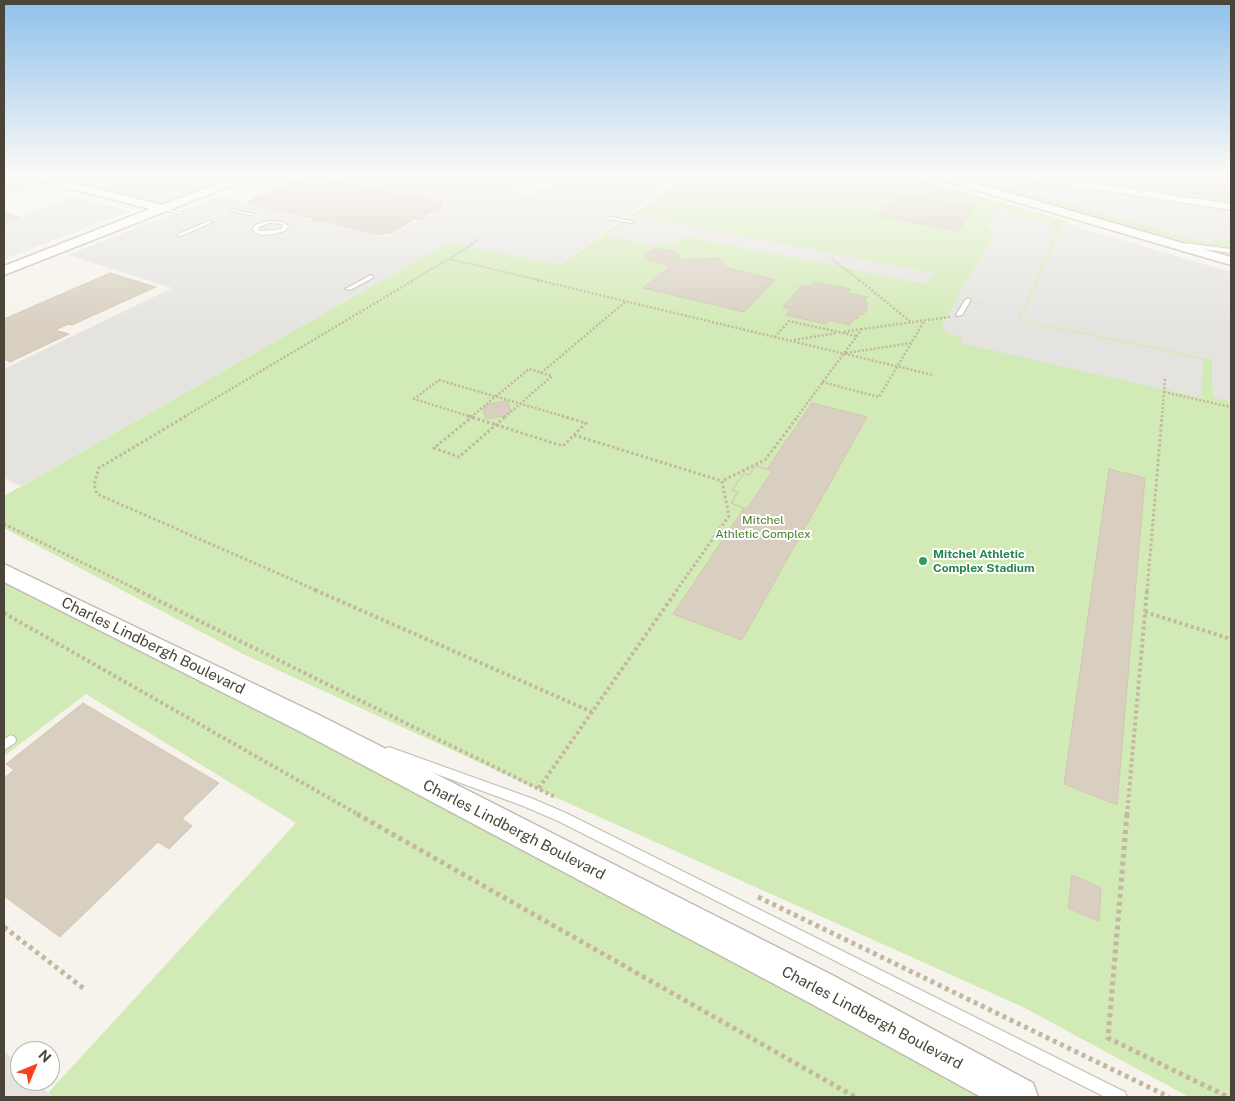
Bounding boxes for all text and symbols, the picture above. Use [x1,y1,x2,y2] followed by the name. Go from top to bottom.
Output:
[715,513,811,541] park label: Mitchel Athletic Complex
[933,547,1035,575] place label: Mitchel Athletic Complex Stadium
[917,555,929,567] marker: Mitchel Athletic Complex Stadium
[58,594,248,698] street label: Charles Lindbergh Boulevard
[420,776,608,884] street label: Charles Lindbergh Boulevard
[779,963,965,1073] street label: Charles Lindbergh Boulevard
[10,1041,60,1091] north arrow
[35,1047,54,1066] text: N

